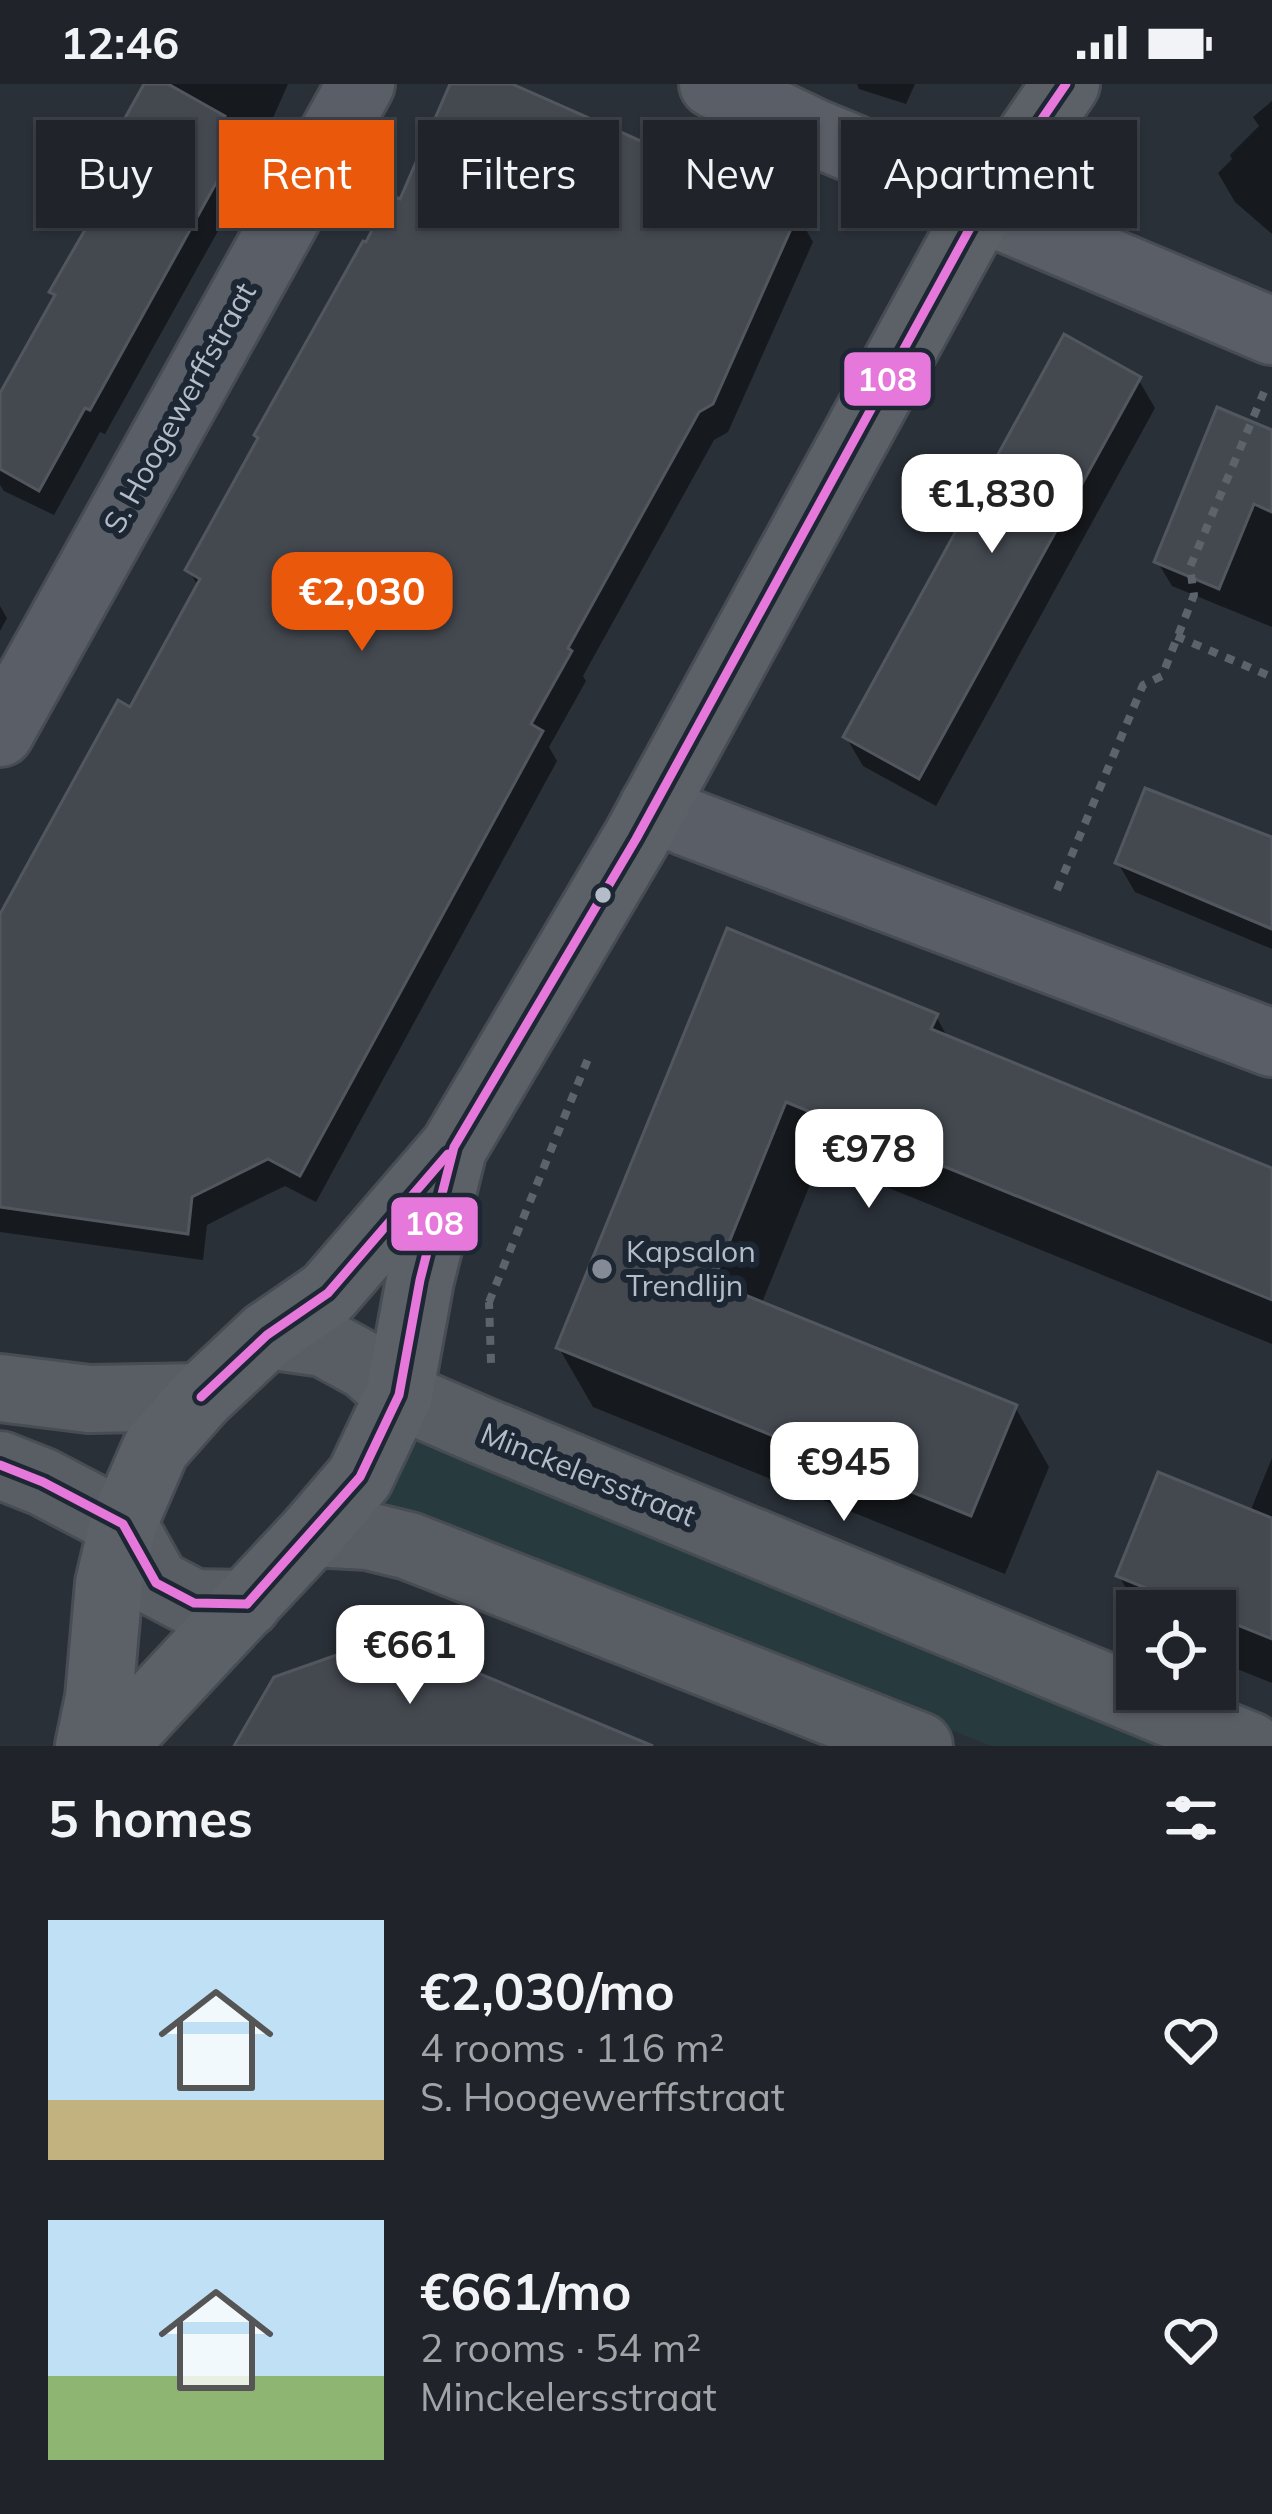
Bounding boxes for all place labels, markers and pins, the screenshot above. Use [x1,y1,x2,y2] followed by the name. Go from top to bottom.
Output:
[894,454,1090,556] pin: €1,830
[264,552,460,654] pin: €2,030
[592,884,614,906] unlabelled marker
[798,1109,940,1211] pin: €978
[626,1232,756,1304] place label: Kapsalon Trendlijn
[589,1256,615,1282] marker: Kapsalon Trendlijn
[773,1422,915,1524] pin: €945
[339,1605,481,1707] pin: €661

